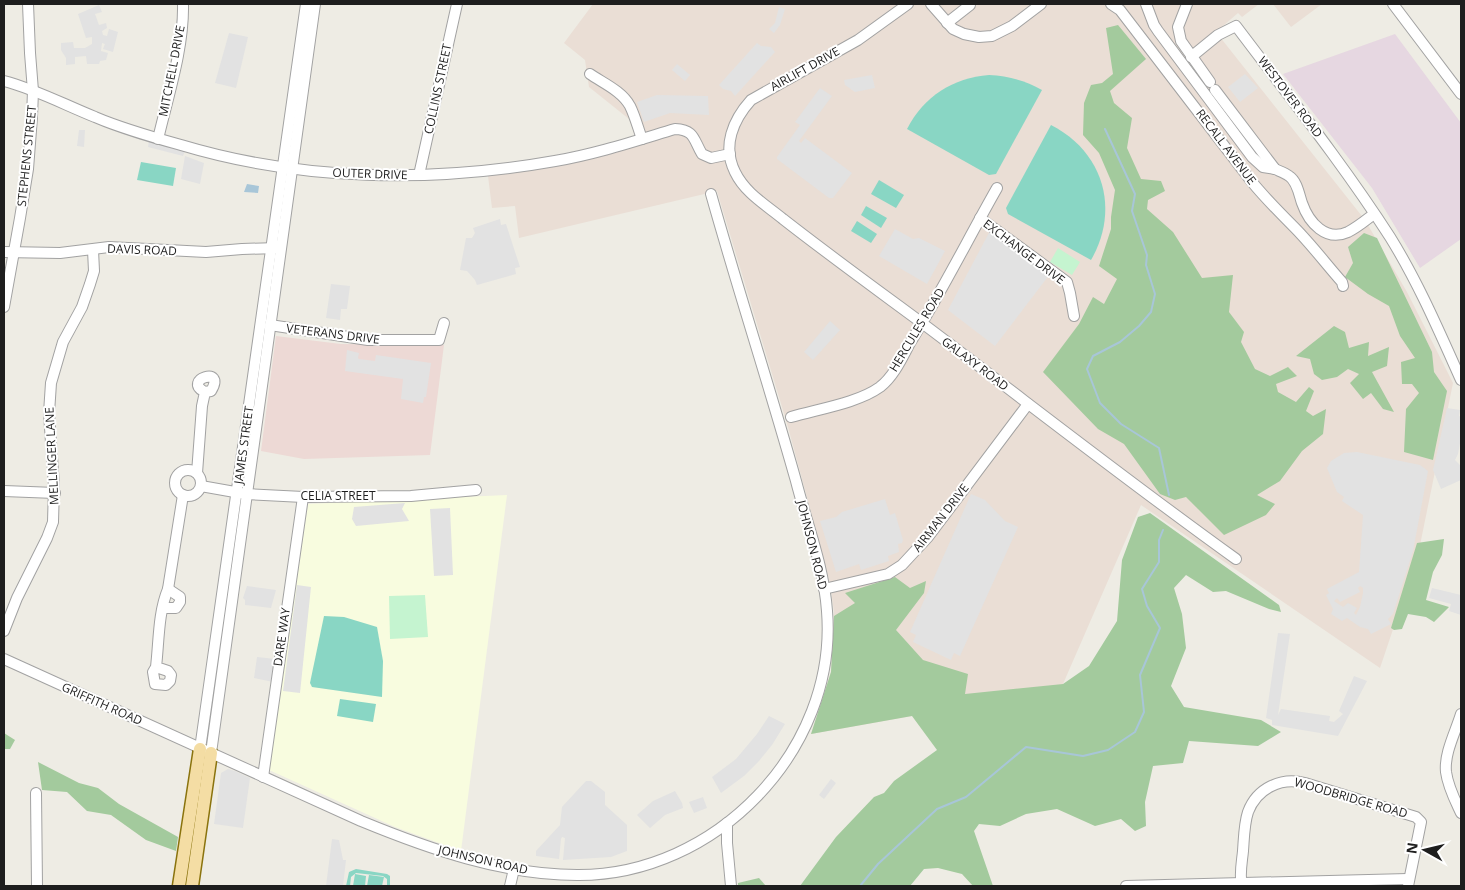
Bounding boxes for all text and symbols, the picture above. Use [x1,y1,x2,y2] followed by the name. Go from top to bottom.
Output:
[154,24,189,118] street label: MITCHELL DRIVE
[420,42,455,136] street label: COLLINS STREET
[767,42,843,95] street label: AIRLIFT DRIVE
[1254,53,1327,141] street label: WESTOVER ROAD
[13,104,40,207] street label: STEPHENS STREET
[1192,105,1260,188] street label: RECALL AVENUE
[332,164,408,183] street label: OUTER DRIVE
[980,215,1069,288] street label: EXCHANGE DRIVE
[107,240,177,259] street label: DAVIS ROAD
[885,285,948,375] street label: HERCULES ROAD
[285,319,381,348] street label: VETERANS DRIVE
[938,333,1012,394] street label: GALAXY ROAD
[229,404,257,486] street label: JAMES STREET
[40,407,63,505] street label: MELLINGER LANE
[909,480,973,555] street label: AIRMAN DRIVE
[300,487,376,504] street label: CELIA STREET
[793,497,832,591] street label: JOHNSON ROAD
[269,606,294,667] street label: DARE WAY
[59,678,145,729] street label: GRIFFITH ROAD
[1292,773,1410,822] street label: WOODBRIDGE ROAD
[1400,825,1450,875] north arrow
[436,841,530,878] street label: JOHNSON ROAD
[1401,841,1422,855] text: N

